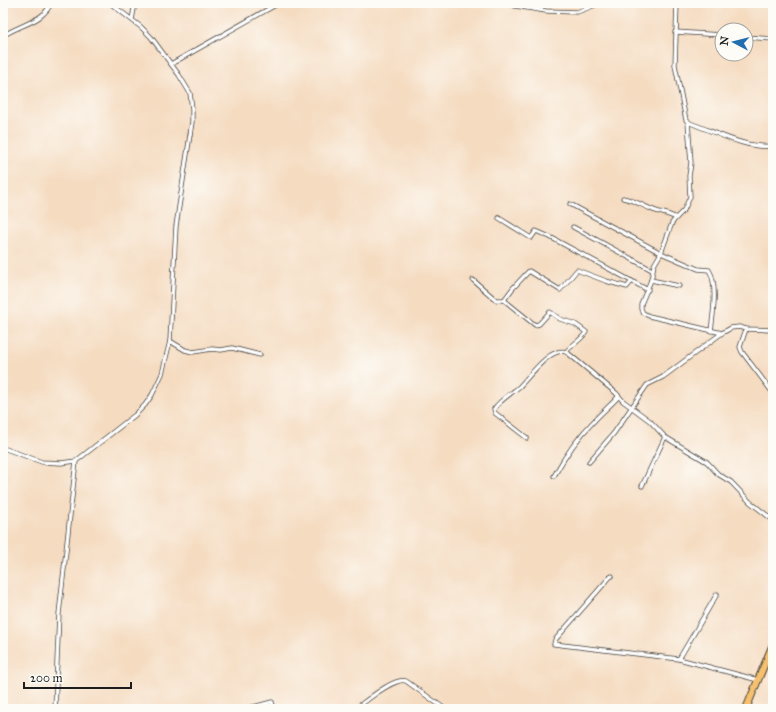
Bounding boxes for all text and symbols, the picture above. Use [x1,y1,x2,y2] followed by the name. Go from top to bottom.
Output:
[714,22,754,62] north arrow
[718,35,732,46] text: N
[24,664,131,690] scale bar
[30,671,63,685] text: 200 m

